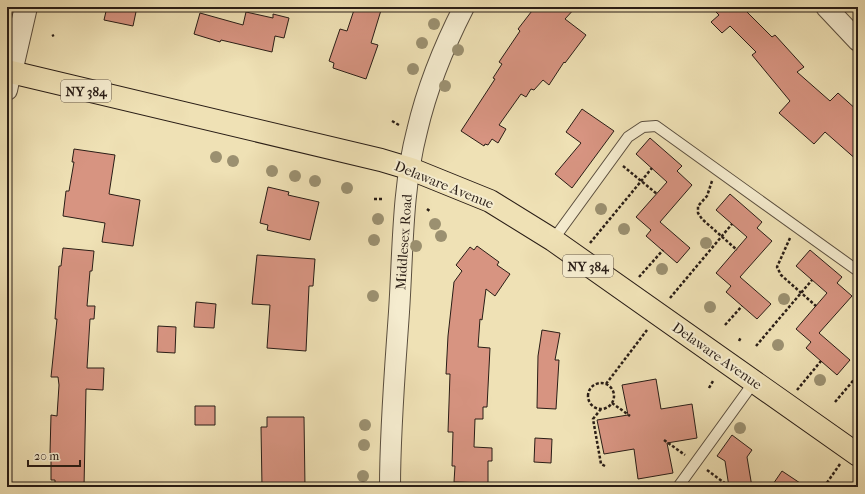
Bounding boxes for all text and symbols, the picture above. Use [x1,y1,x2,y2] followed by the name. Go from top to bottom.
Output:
[61,80,111,102] road number: NY 384
[392,157,496,213] street label: Delaware Avenue
[392,193,416,291] street label: Middlesex Road
[563,255,613,277] road number: NY 384
[669,319,765,393] street label: Delaware Avenue
[28,442,80,468] scale bar
[34,449,59,463] text: 20 m

